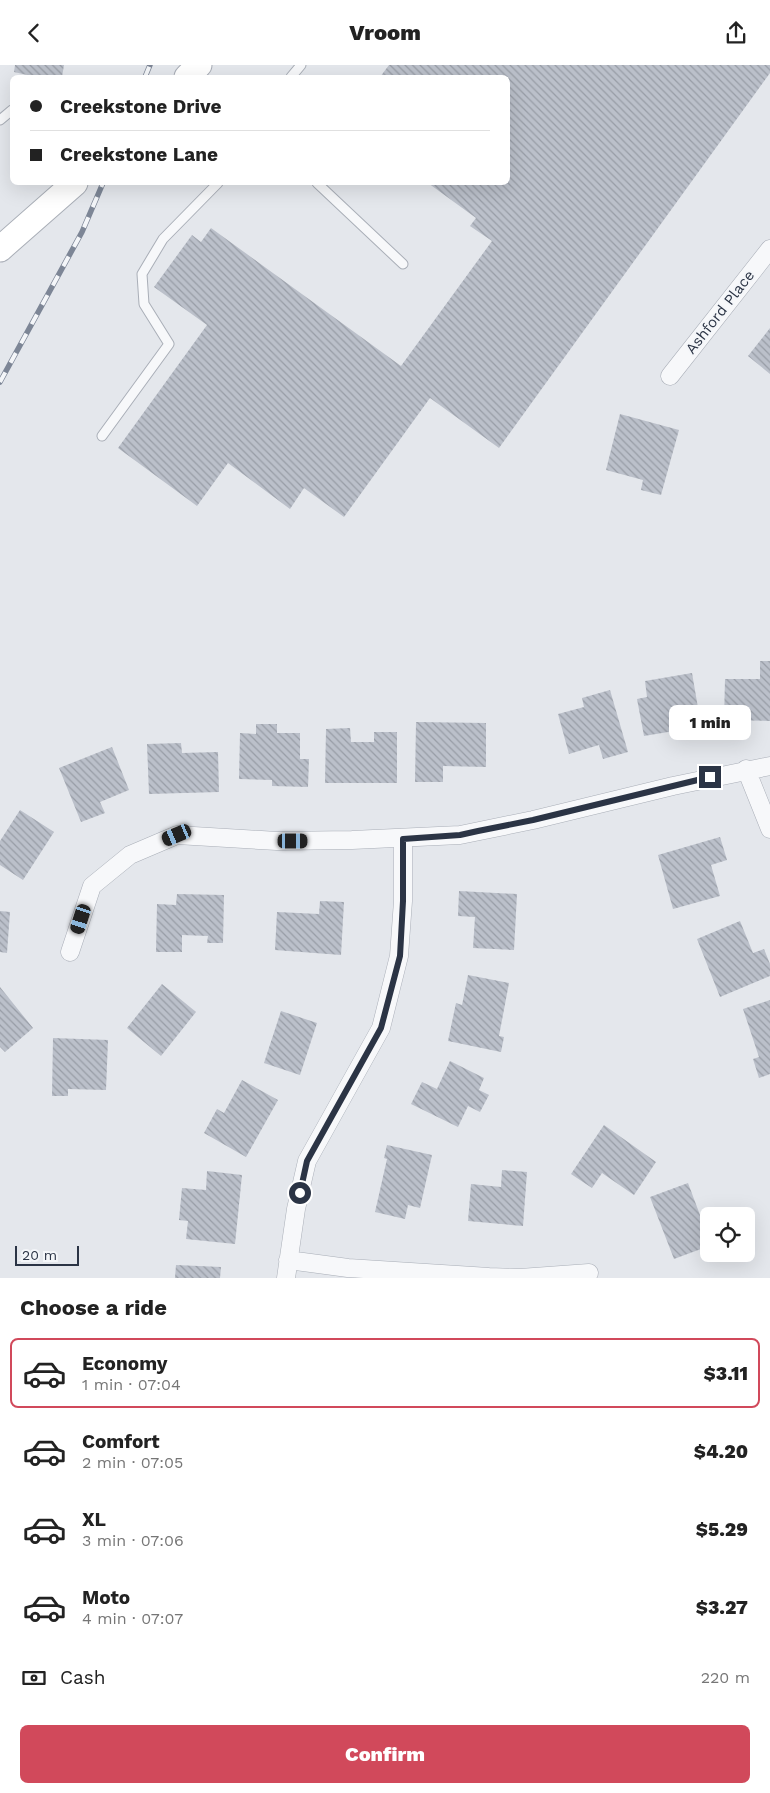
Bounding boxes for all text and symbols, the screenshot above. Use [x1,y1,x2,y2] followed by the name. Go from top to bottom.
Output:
[20,19,48,47] icon: back
[722,19,750,47] icon: share
[349,20,421,45] text: Vroom
[60,95,222,118] text: Creekstone Drive
[60,143,218,166] text: Creekstone Lane
[682,267,758,357] street label: Ashford Place
[669,705,751,739] callout: 1 min
[689,713,731,732] text: 1 min
[699,766,721,788] route end
[160,822,193,848] car
[278,834,308,849] car
[69,902,92,936] car
[289,1182,311,1204] route start
[700,1207,755,1262] map controls
[700,1207,755,1262] button: locate
[15,1243,79,1266] scale bar
[22,1247,57,1263] text: 20 m
[20,1295,167,1320] text: Choose a ride
[22,1351,67,1396] icon: car
[82,1352,167,1375] text: Economy
[704,1362,748,1385] text: $3.11
[82,1375,181,1394] text: 1 min · 07:04
[22,1429,67,1474] icon: car
[82,1430,160,1453] text: Comfort
[694,1440,748,1463] text: $4.20
[82,1453,183,1472] text: 2 min · 07:05
[22,1507,67,1552] icon: car
[82,1508,106,1531] text: XL
[696,1518,748,1541] text: $5.29
[82,1531,184,1550] text: 3 min · 07:06
[22,1585,67,1630] icon: car
[82,1586,130,1609] text: Moto
[696,1596,748,1619] text: $3.27
[82,1609,183,1628] text: 4 min · 07:07
[20,1664,48,1692] icon: cash
[60,1666,106,1689] text: Cash
[701,1668,750,1687] text: 220 m
[20,1725,750,1783] button: Confirm

